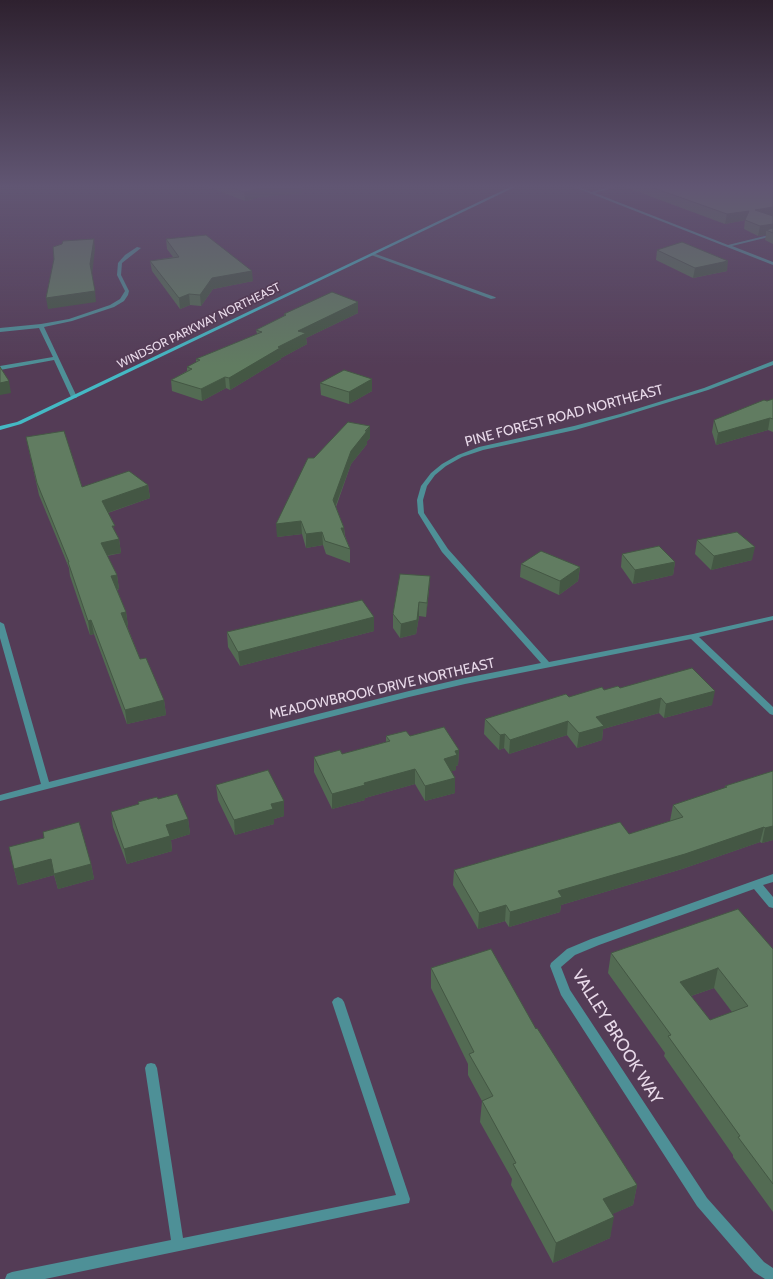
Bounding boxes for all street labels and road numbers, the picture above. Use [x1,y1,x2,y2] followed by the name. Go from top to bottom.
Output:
[115,280,283,372] street label: WINDSOR PARKWAY NORTHEAST
[463,381,665,451] street label: PINE FOREST ROAD NORTHEAST
[268,655,496,723] street label: MEADOWBROOK DRIVE NORTHEAST
[567,966,667,1108] street label: VALLEY BROOK WAY

